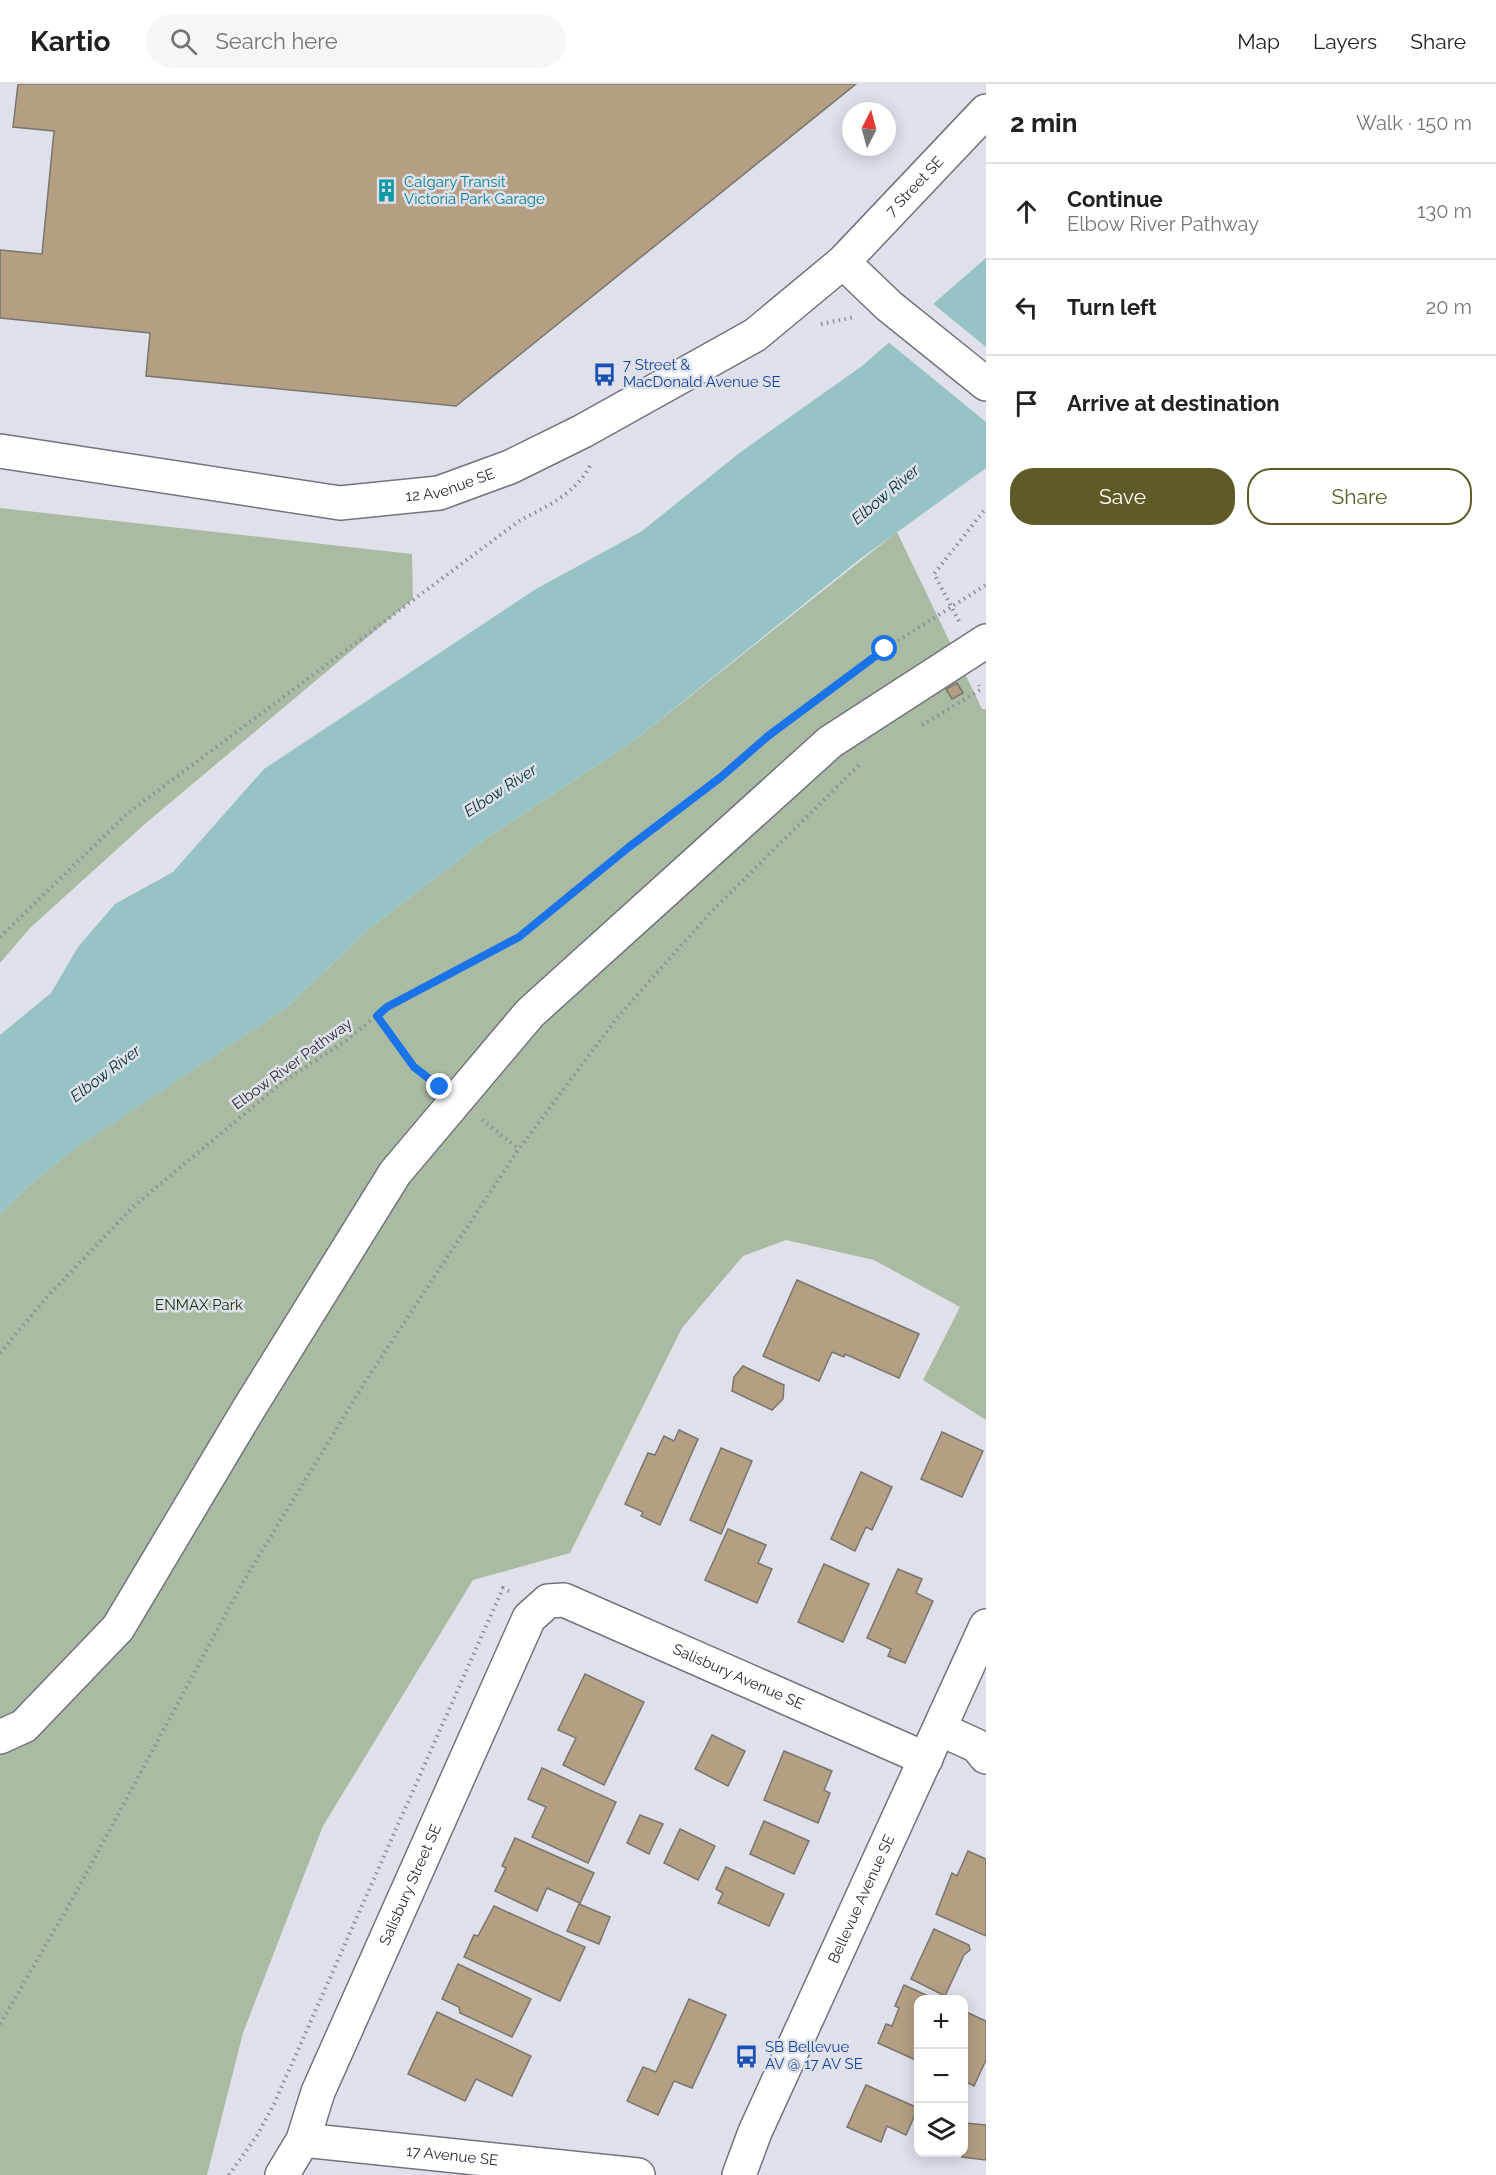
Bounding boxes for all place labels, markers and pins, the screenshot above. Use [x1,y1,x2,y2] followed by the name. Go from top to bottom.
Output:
[404,173,545,208] place label: Calgary Transit Victoria Park Garage
[373,178,399,204] building icon: Calgary Transit Victoria Park Garage
[623,356,781,391] place label: 7 Street & MacDonald Avenue SE
[592,361,618,387] bus stop icon: 7 Street & MacDonald Avenue SE
[765,2038,863,2073] place label: SB Bellevue AV @ 17 AV SE
[734,2043,760,2069] bus stop icon: SB Bellevue AV @ 17 AV SE

